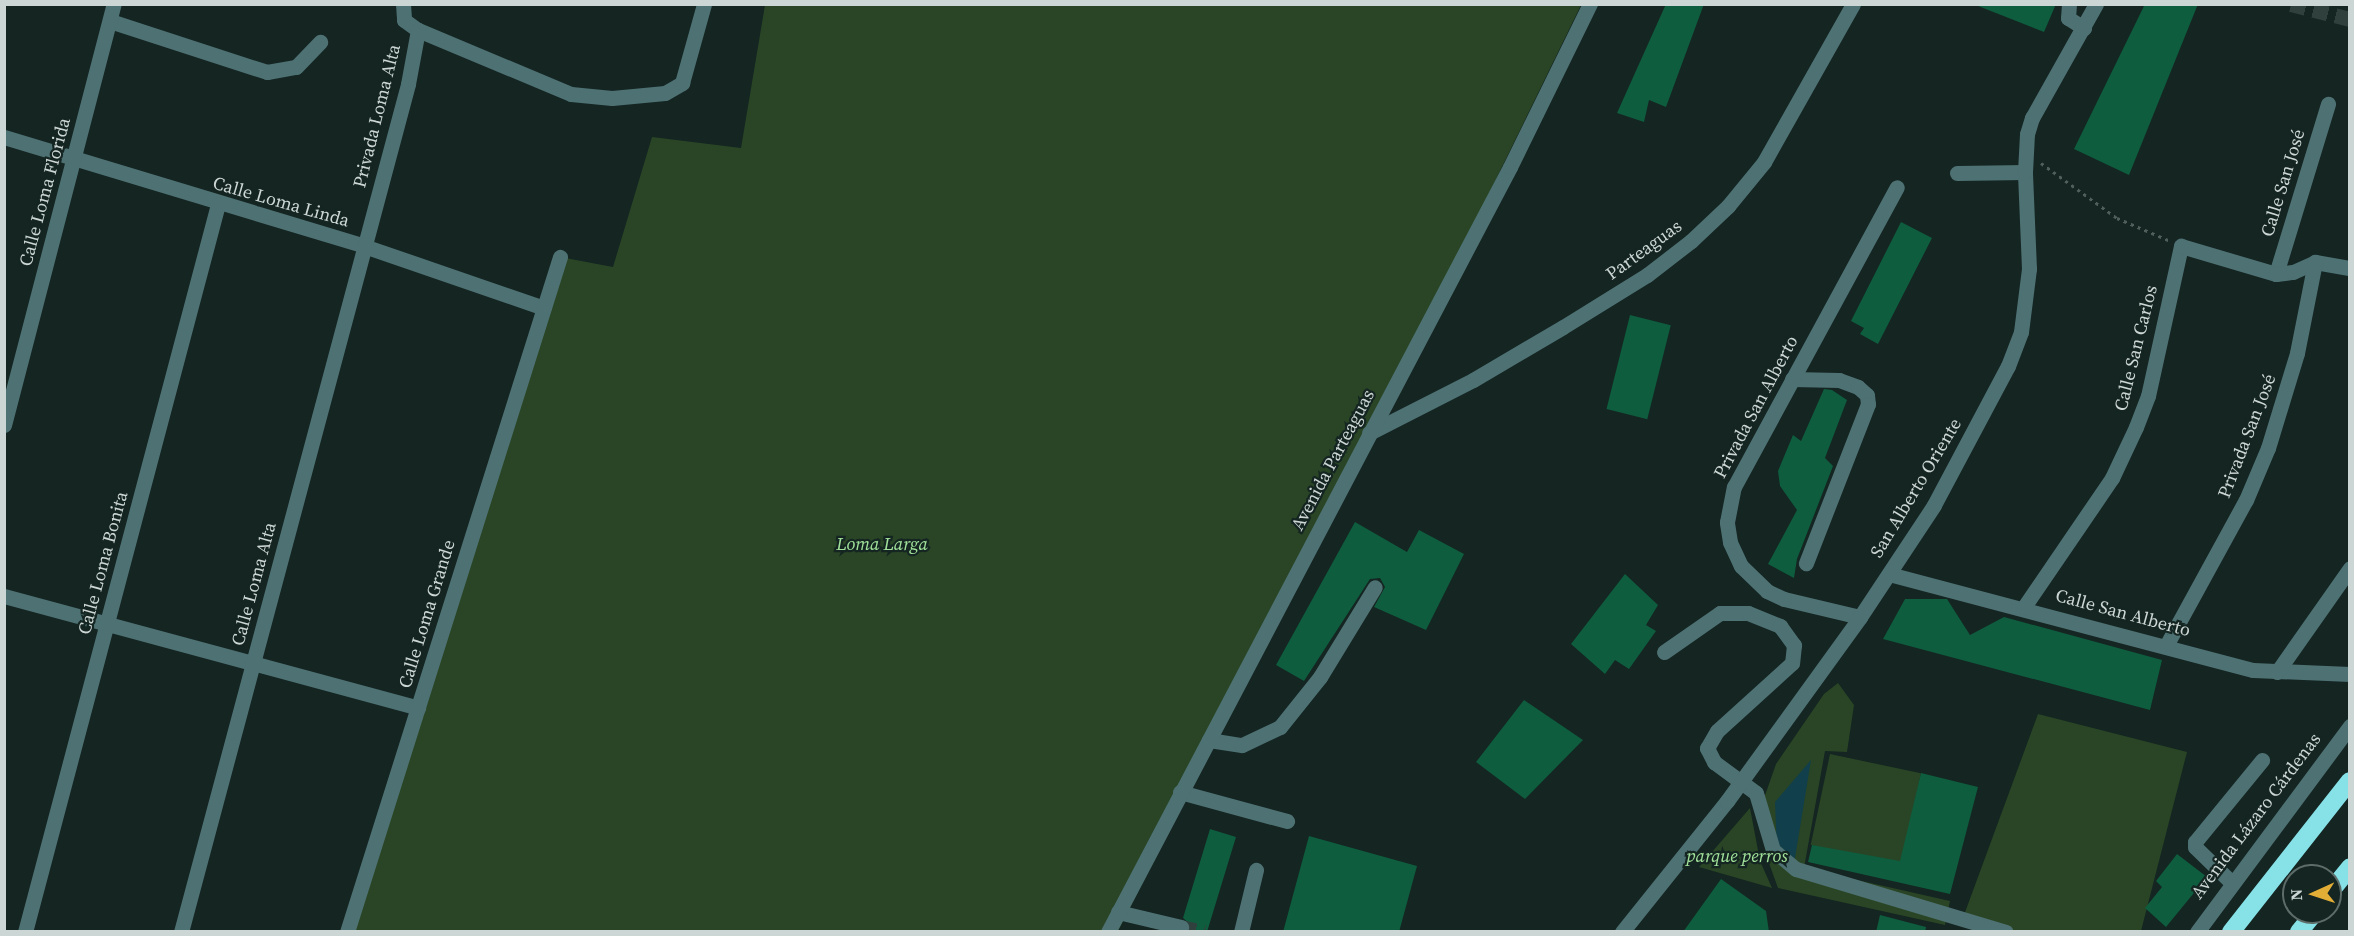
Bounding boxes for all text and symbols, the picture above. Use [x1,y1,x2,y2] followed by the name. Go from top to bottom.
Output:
[349,42,405,190] street label: Privada Loma Alta
[15,115,75,269] street label: Calle Loma Florida
[2256,127,2310,239] street label: Calle San José
[210,172,352,232] street label: Calle Loma Linda
[1602,215,1686,285] street label: Parteaguas
[2110,283,2162,413] street label: Calle San Carlos
[1709,332,1803,482] street label: Privada San Alberto
[2213,371,2281,501] street label: Privada San José
[1287,386,1379,534] street label: Avenida Parteaguas
[1866,414,1966,562] street label: San Alberto Oriente
[74,489,132,637] street label: Calle Loma Bonita
[227,520,281,648] street label: Calle Loma Alta
[836,533,928,555] park label: Loma Larga
[394,537,460,691] street label: Calle Loma Grande
[2053,585,2193,641] street label: Calle San Alberto
[2187,729,2325,903] street label: Avenida Lázaro Cárdenas
[1686,845,1788,867] park label: parque perros
[2282,864,2342,924] north arrow
[2285,888,2307,901] text: N

